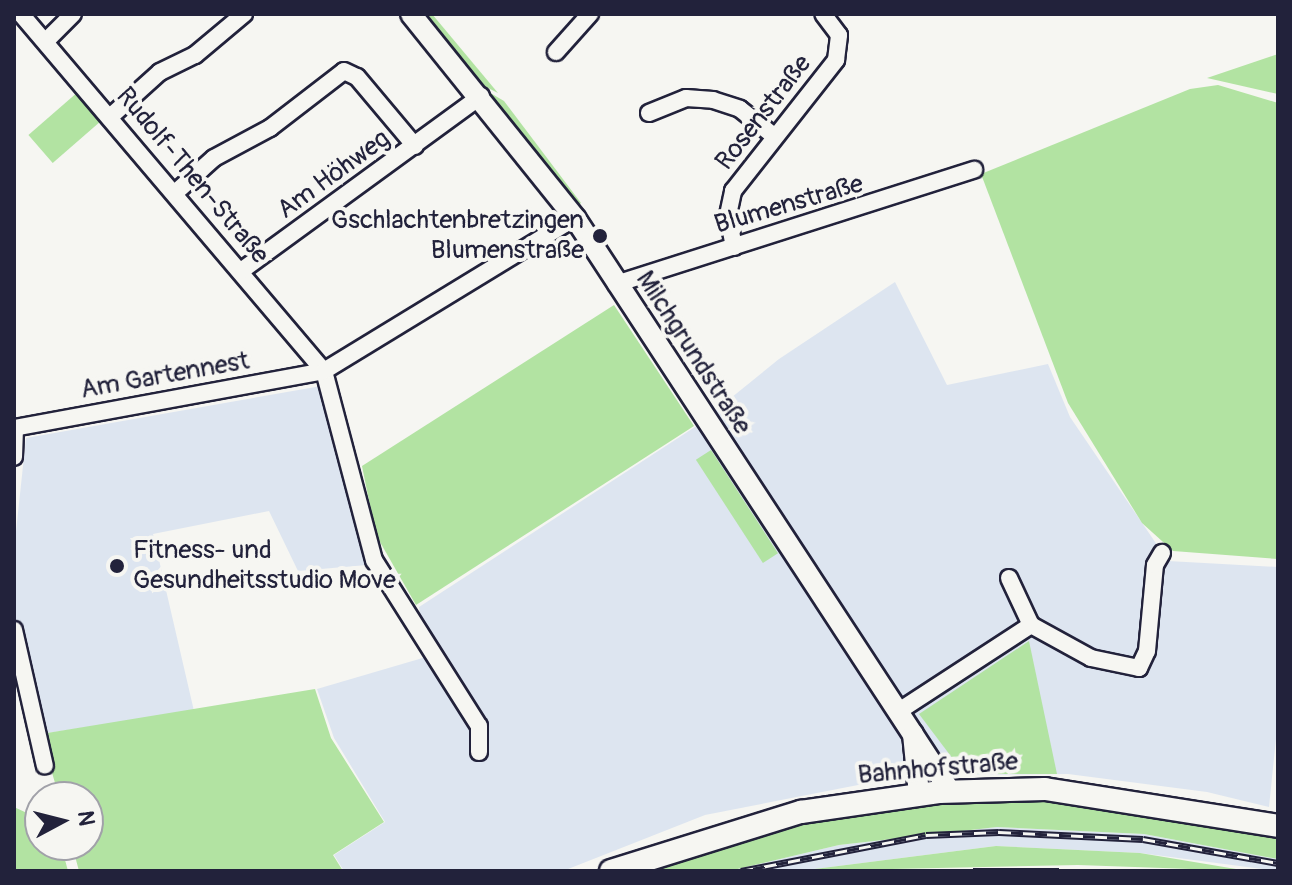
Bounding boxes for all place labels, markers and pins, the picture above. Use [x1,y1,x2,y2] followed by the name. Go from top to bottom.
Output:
[331,205,584,266] place label: Gschlachtenbretzingen Blumenstraße
[591,227,609,245] marker: Gschlachtenbretzingen Blumenstraße
[133,535,396,596] place label: Fitness- und Gesundheitsstudio Move
[108,557,126,575] marker: Fitness- und Gesundheitsstudio Move

